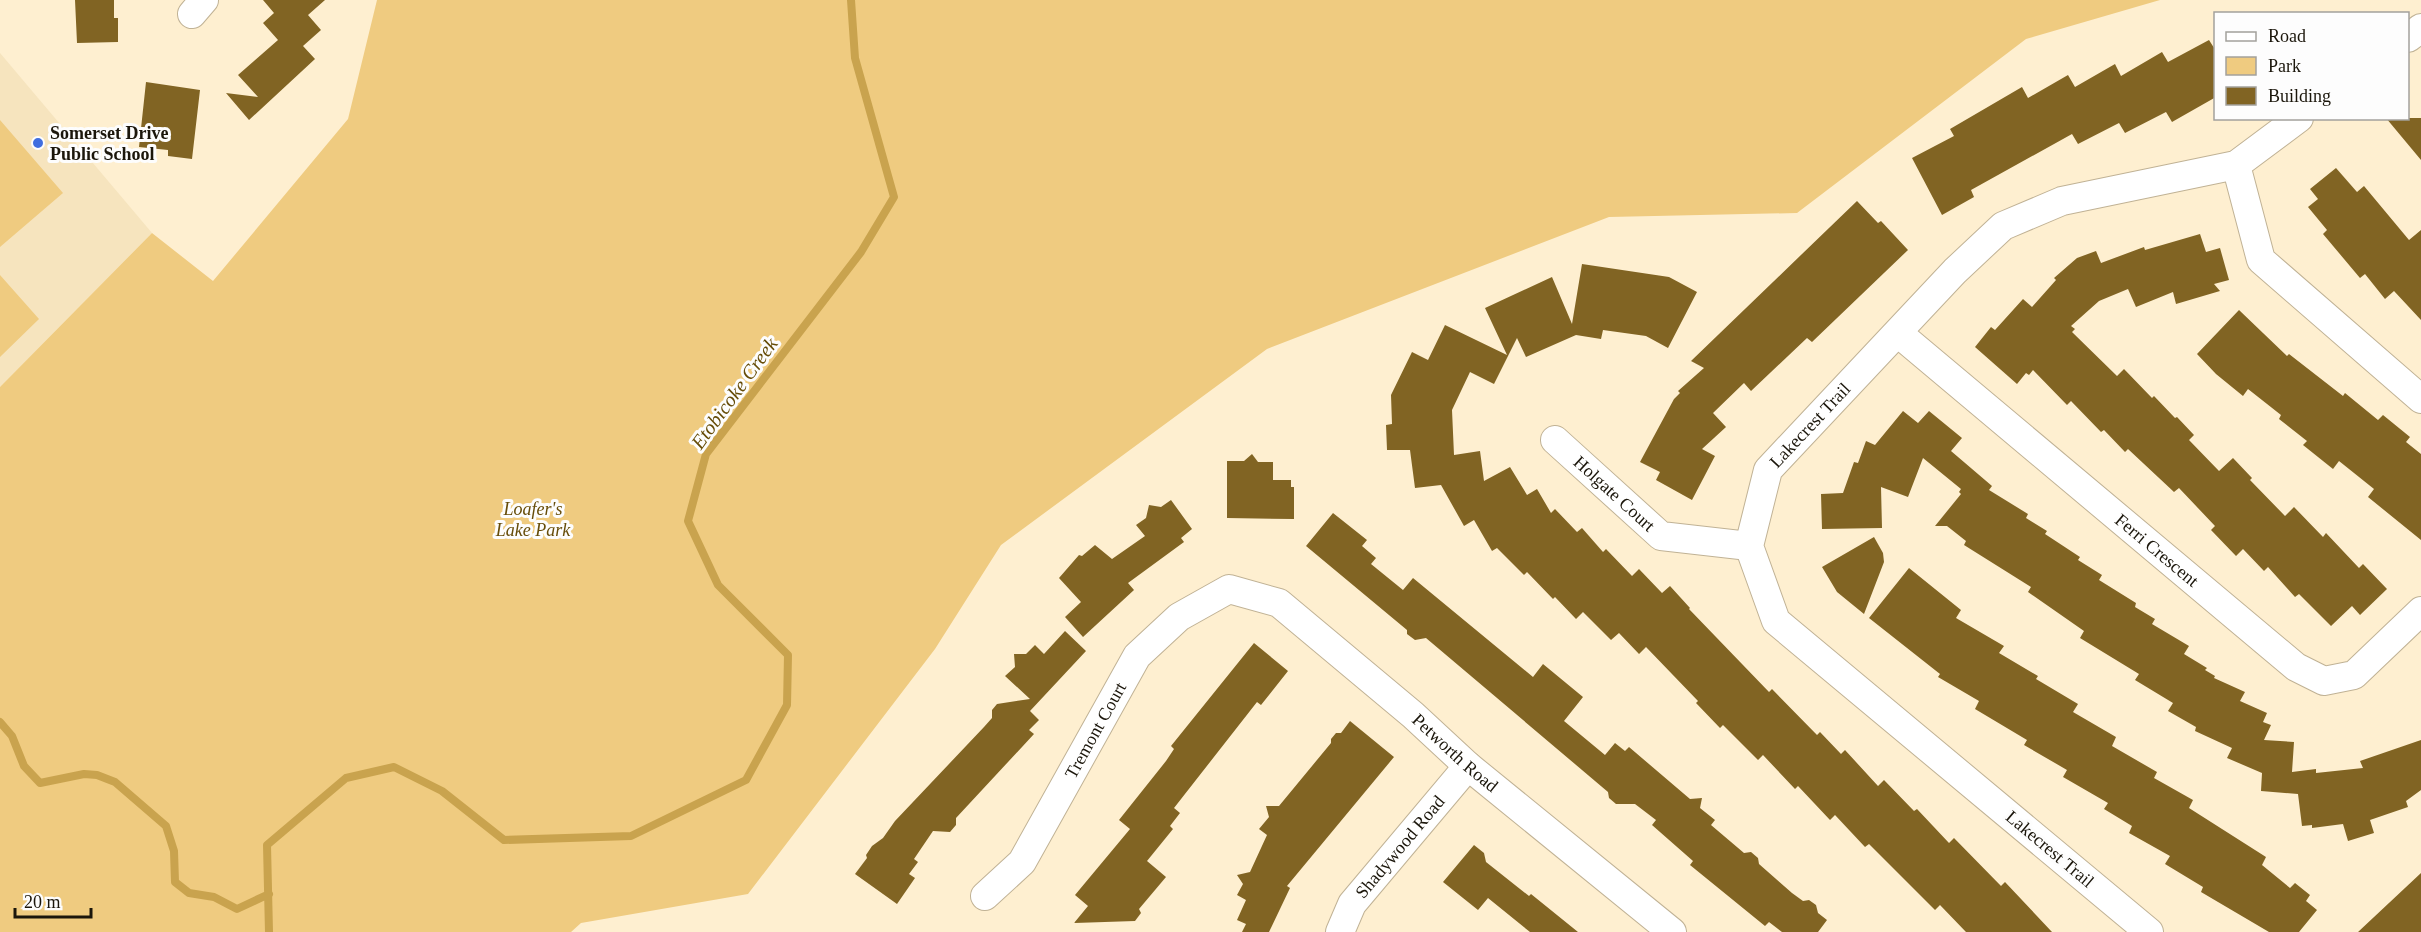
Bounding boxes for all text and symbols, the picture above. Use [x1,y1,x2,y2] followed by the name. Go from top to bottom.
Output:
[2214,12,2409,120] legend
[2268,26,2306,46] text: Road
[2268,56,2301,76] text: Park
[2268,86,2331,106] text: Building
[50,123,168,164] place label: Somerset Drive Public School
[31,136,45,150] marker: Somerset Drive Public School
[686,332,782,454] water label: Etobicoke Creek
[1766,379,1854,472] street label: Lakecrest Trail
[1570,452,1659,536] street label: Holgate Court
[495,499,571,540] park label: Loafer's Lake Park
[2111,510,2203,591] street label: Ferri Crescent
[1061,679,1130,782] street label: Tremont Court
[1408,710,1502,796] street label: Petworth Road
[1351,792,1449,902] street label: Shadywood Road
[2002,806,2098,892] street label: Lakecrest Trail
[15,881,92,919] scale bar
[24,892,61,912] text: 20 m

